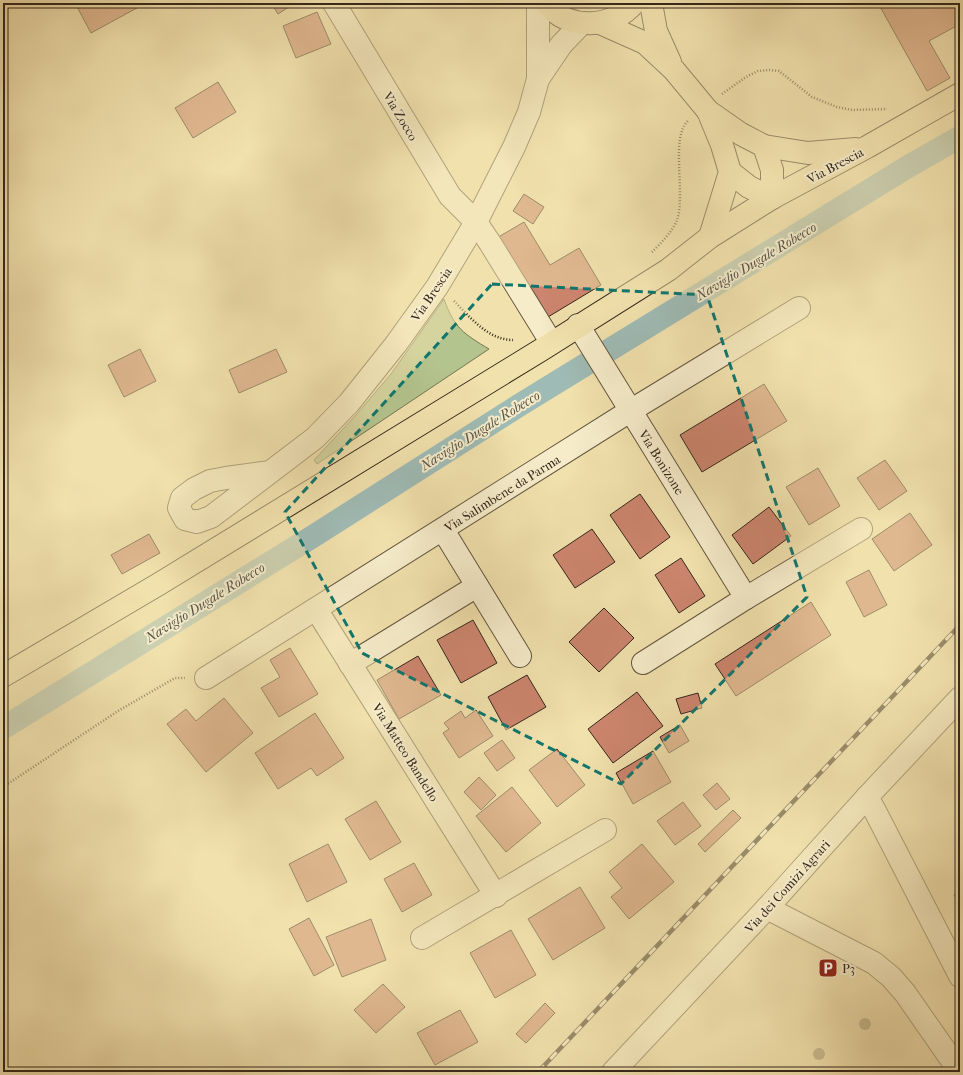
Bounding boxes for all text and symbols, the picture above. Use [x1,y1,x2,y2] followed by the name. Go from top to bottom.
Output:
[380,88,421,144] street label: Via Zocco
[804,144,867,187] street label: Via Brescia
[692,219,820,305] water label: Naviglio Dugale Robecco
[407,264,455,325] street label: Via Brescia
[417,387,543,475] water label: Naviglio Dugale Robecco
[635,426,688,498] street label: Via Bonizone
[441,451,564,536] street label: Via Salimbene da Parma
[142,559,268,647] water label: Naviglio Dugale Robecco
[369,699,442,805] street label: Via Matteo Bandello
[741,837,833,937] street label: Via dei Comizi Agrari
[817,957,839,979] parking icon: P3
[842,961,855,976] place label: P3

